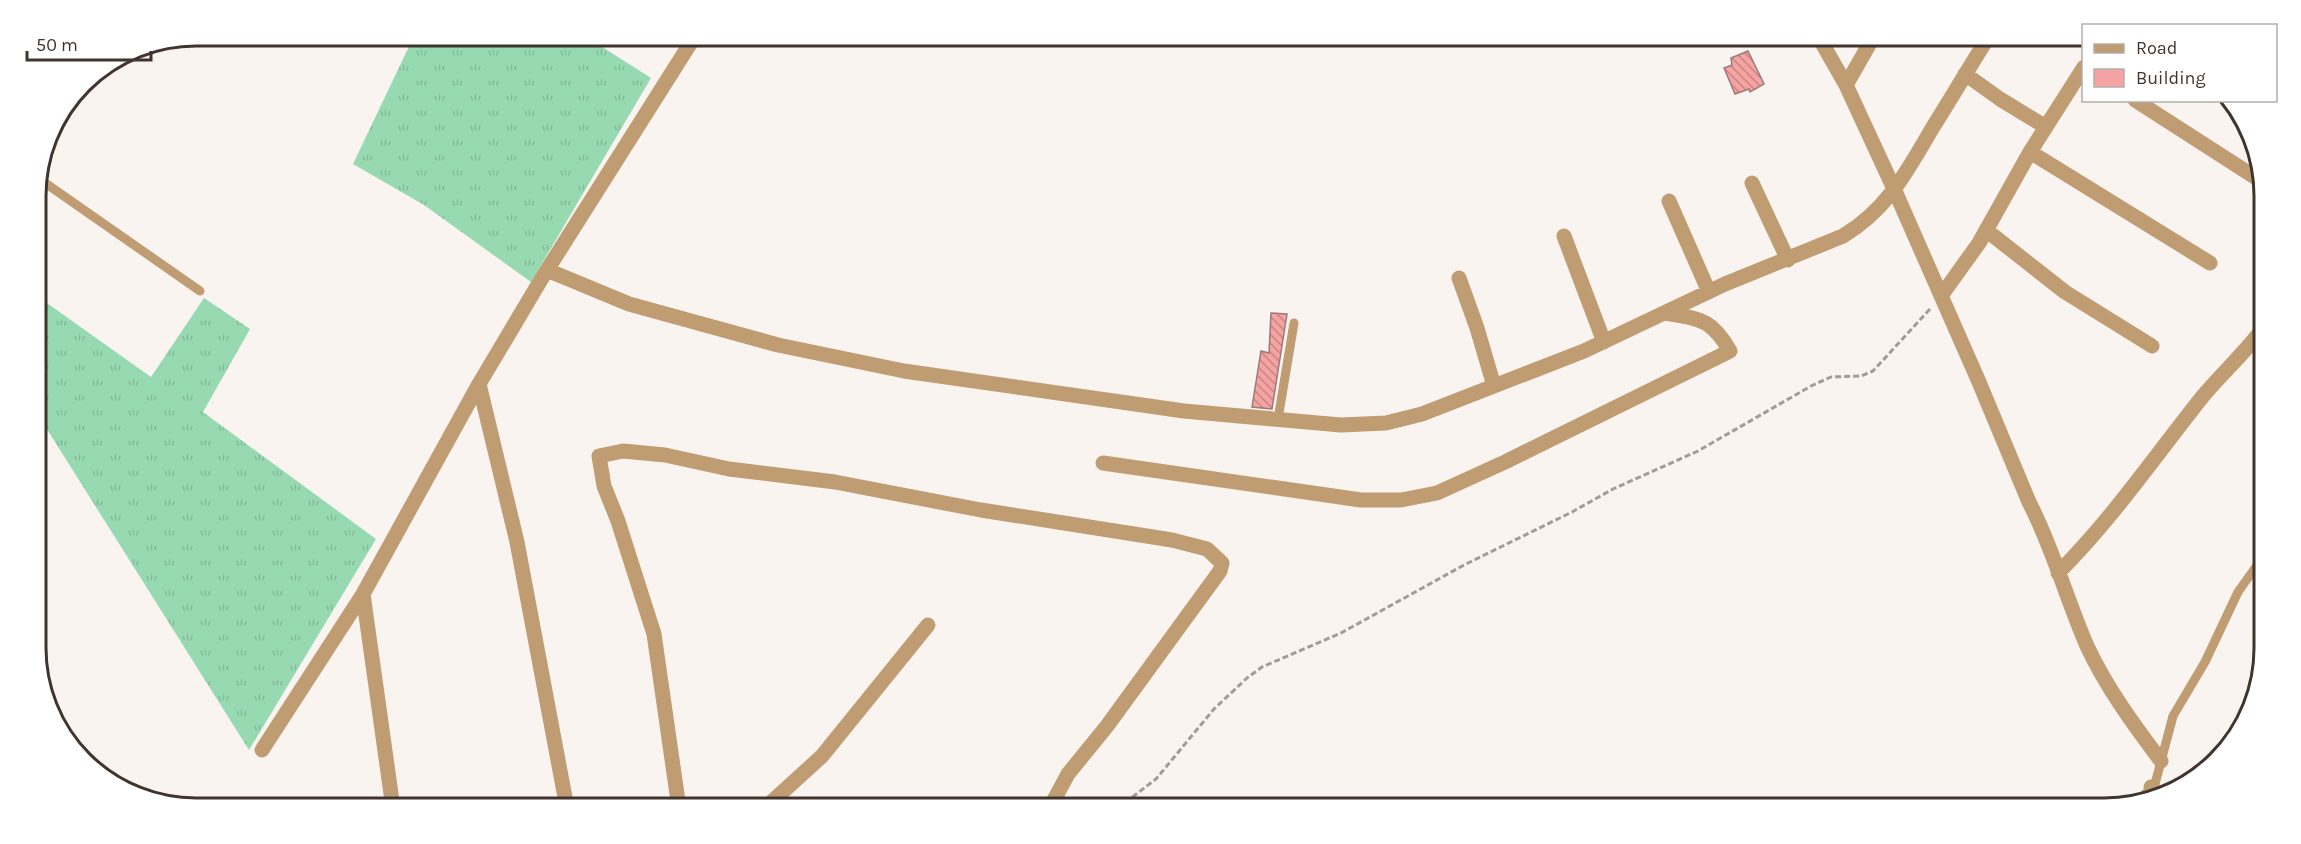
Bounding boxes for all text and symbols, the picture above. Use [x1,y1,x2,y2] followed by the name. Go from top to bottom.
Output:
[27,24,152,62] scale bar
[2082,24,2277,102] legend
[36,34,78,56] text: 50 m
[2136,37,2177,59] text: Road
[2136,67,2206,89] text: Building

